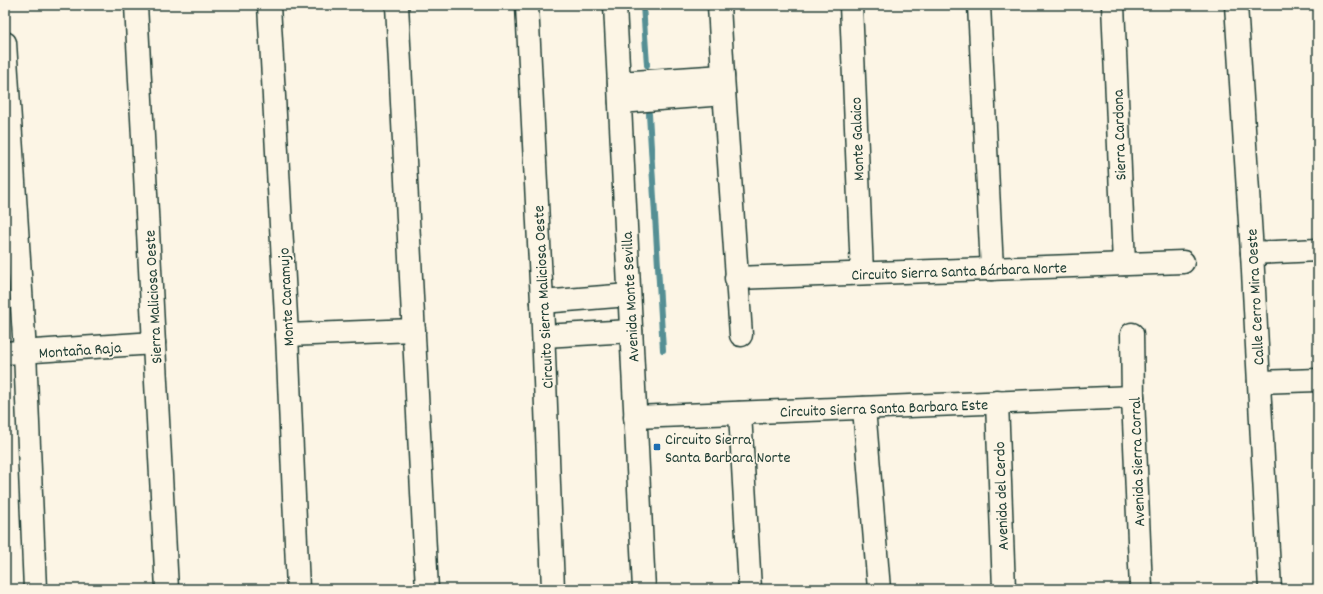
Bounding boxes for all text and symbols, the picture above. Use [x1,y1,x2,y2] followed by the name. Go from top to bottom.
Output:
[1107,89,1134,181] street label: Sierra Cardona
[846,97,871,181] street label: Monte Galaico
[528,205,561,389] street label: Circuito Sierra Maliciosa Oeste
[1241,228,1272,366] street label: Calle Cerro Mira Oeste
[140,229,169,364] street label: Sierra Maliciosa Oeste
[617,230,646,363] street label: Avenida Monte Sevilla
[273,247,302,347] street label: Monte Caramujo
[851,257,1067,288] street label: Circuito Sierra Santa Bárbara Norte
[38,337,123,366] street label: Montaña Raja
[780,394,989,425] street label: Circuito Sierra Santa Barbara Este
[1125,397,1152,527] street label: Avenida Sierra Corral
[665,429,791,470] place label: Circuito Sierra Santa Barbara Norte
[989,441,1016,551] street label: Avenida del Cerdo
[652,442,662,452] marker: Circuito Sierra Santa Barbara Norte

